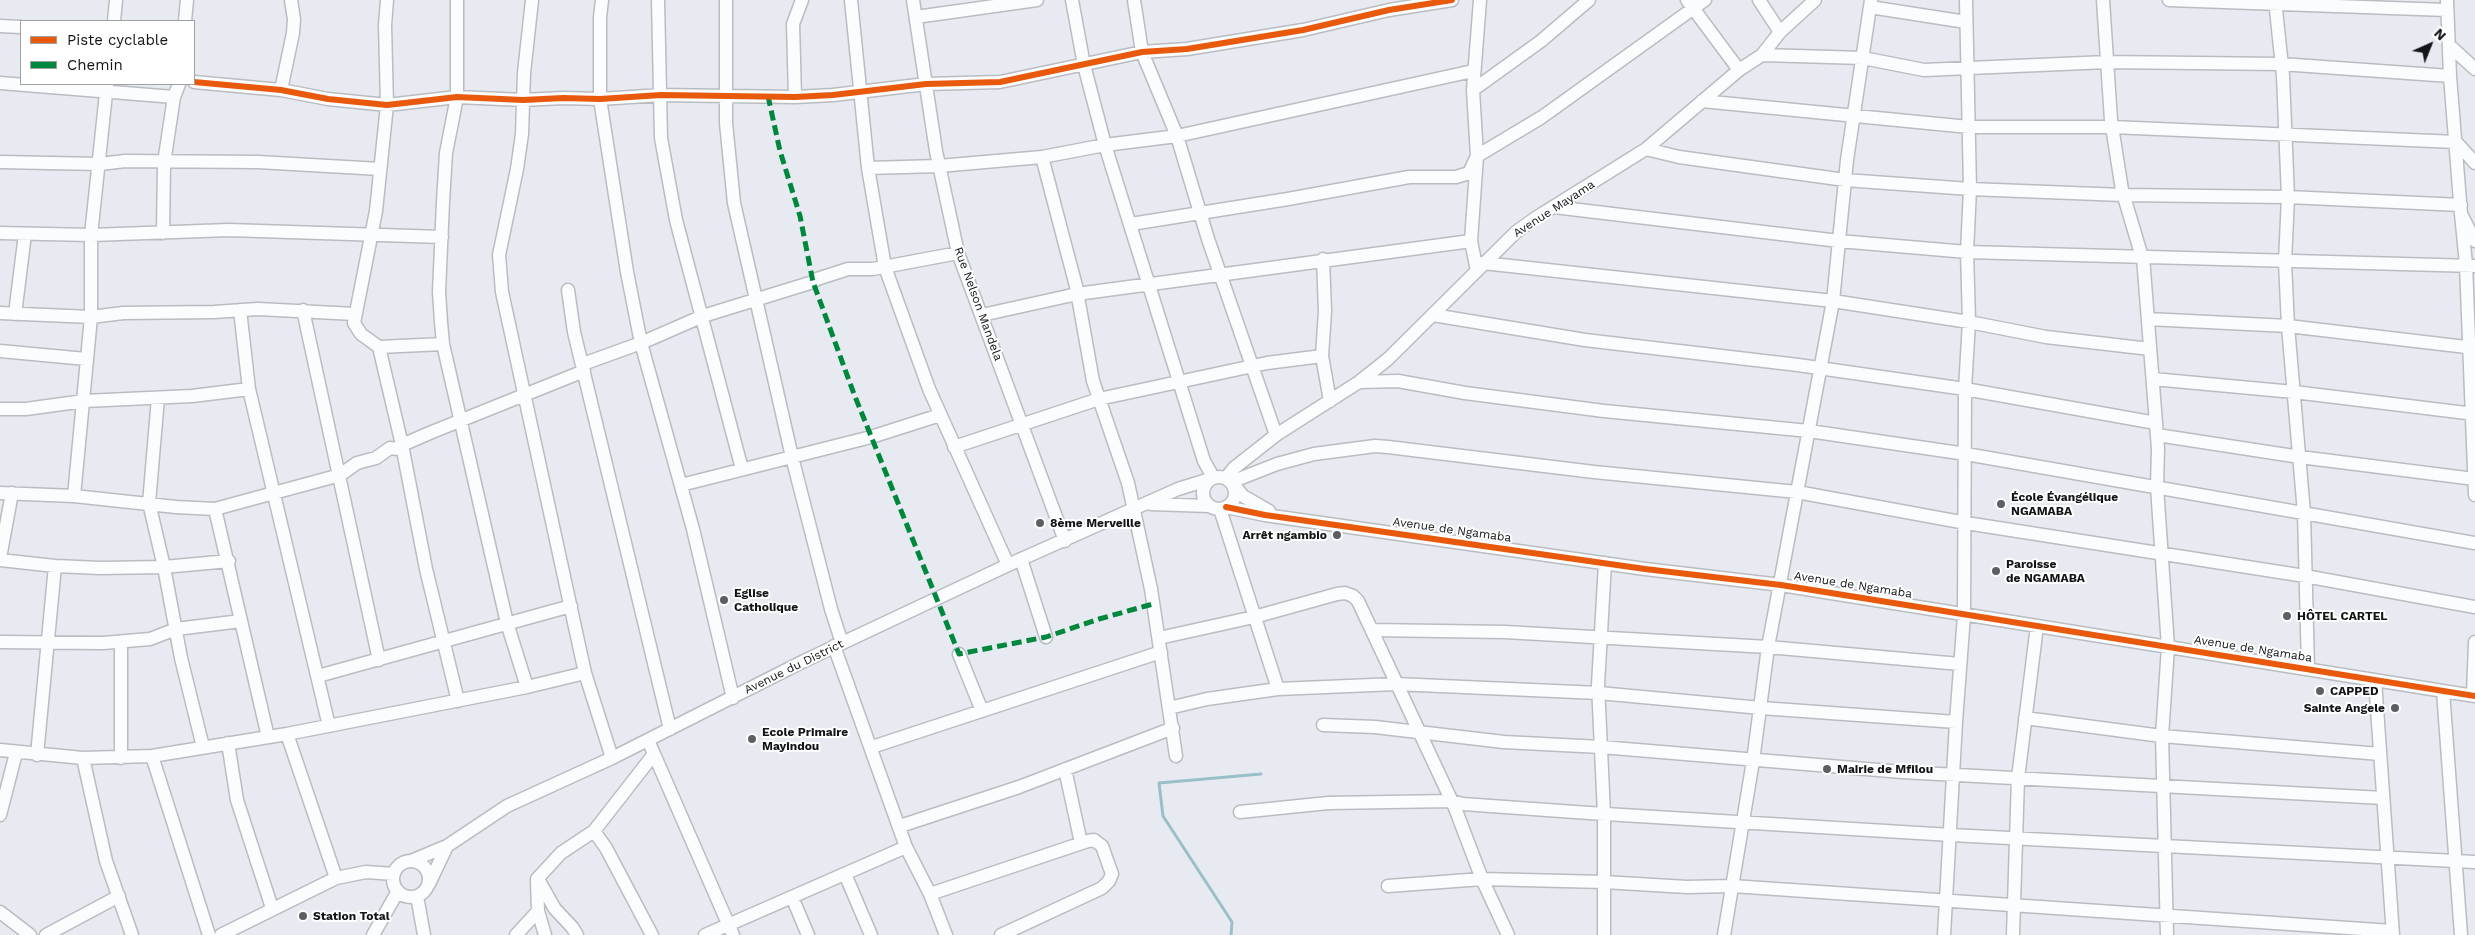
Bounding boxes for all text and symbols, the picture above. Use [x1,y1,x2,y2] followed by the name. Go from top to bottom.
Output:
[20,20,195,85] legend
[2405,20,2455,70] north arrow
[2431,25,2450,44] text: N
[67,31,168,49] text: Piste cyclable
[67,56,123,74] text: Chemin
[1511,177,1597,241] street label: Avenue Mayama
[951,245,1005,363] street label: Rue Nelson Mandela
[2011,490,2118,518] place label: École Évangélique NGAMABA
[1995,498,2007,510] marker: École Évangélique NGAMABA
[1392,515,1512,545] street label: Avenue de Ngamaba
[1050,516,1141,530] place label: 8ème Merveille
[1034,517,1046,529] marker: 8ème Merveille
[1242,528,1327,542] place label: Arrêt ngambio
[1331,529,1343,541] marker: Arrêt ngambio
[2006,557,2085,585] place label: Paroisse de NGAMABA
[1990,565,2002,577] marker: Paroisse de NGAMABA
[1793,569,1913,601] street label: Avenue de Ngamaba
[734,586,798,614] place label: Eglise Catholique
[718,594,730,606] marker: Eglise Catholique
[2297,609,2388,623] place label: HÔTEL CARTEL
[2281,610,2293,622] marker: HÔTEL CARTEL
[2193,633,2313,665] street label: Avenue de Ngamaba
[742,637,846,697] street label: Avenue du District
[2330,684,2379,698] place label: CAPPED
[2314,685,2326,697] marker: CAPPED
[2304,701,2385,715] place label: Sainte Angele
[2389,702,2401,714] marker: Sainte Angele
[762,725,848,753] place label: Ecole Primaire Mayindou
[746,733,758,745] marker: Ecole Primaire Mayindou
[1837,762,1933,776] place label: Mairie de Mfilou
[1821,763,1833,775] marker: Mairie de Mfilou
[313,909,390,923] place label: Station Total
[297,910,309,922] marker: Station Total

